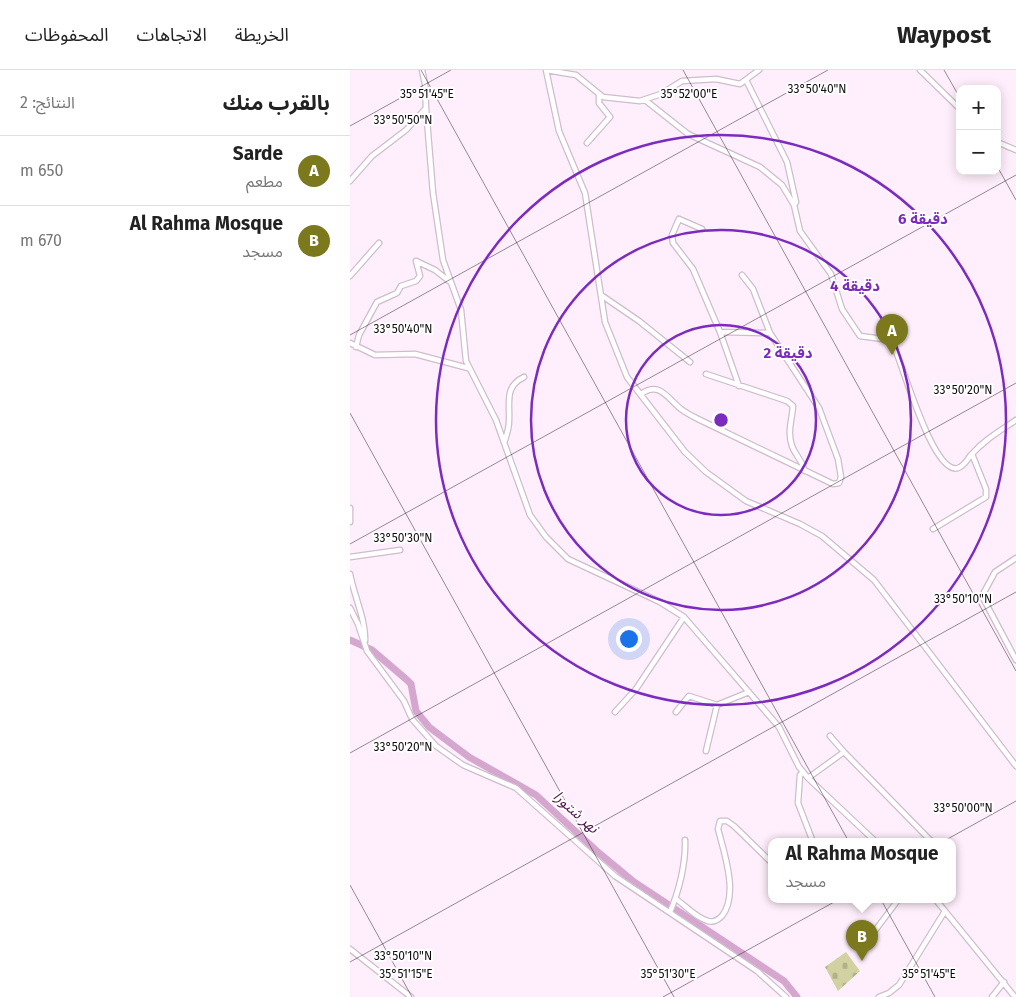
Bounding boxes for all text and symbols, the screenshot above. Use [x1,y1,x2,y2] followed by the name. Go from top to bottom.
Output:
[897,21,991,49] text: Waypost
[25,24,109,46] text: المحفوظات
[137,24,207,46] text: الاتجاهات
[235,24,289,46] text: الخريطة
[788,82,846,96] text: 33°50'40"N
[956,85,1001,175] map controls
[956,85,1001,130] button: +
[400,87,454,101] text: 35°51'45"E
[661,87,717,101] text: 35°52'00"E
[223,90,330,116] text: بالقرب منك
[20,93,75,112] text: النتائج: 2
[373,113,433,127] text: 33°50'50"N
[956,130,1001,175] button: −
[233,142,283,165] text: Sarde
[20,161,63,180] text: 650 m
[309,161,319,180] text: A
[246,172,283,191] text: مطعم
[898,210,948,228] text: 6 دقيقة
[130,212,283,235] text: Al Rahma Mosque
[20,231,62,250] text: 670 m
[309,231,319,250] text: B
[242,242,283,261] text: مسجد
[830,277,880,295] text: 4 دقيقة
[876,314,908,355] pin: A
[374,322,432,336] text: 33°50'40"N
[763,344,813,362] text: 2 دقيقة
[934,383,992,397] text: 33°50'20"N
[712,411,730,429] centre of rings
[373,531,433,545] text: 33°50'30"N
[934,592,992,606] text: 33°50'10"N
[616,626,642,652] your location
[374,740,432,754] text: 33°50'20"N
[550,787,604,838] water label: نهر شتورا
[933,801,993,815] text: 33°50'00"N
[768,838,956,903] popup
[785,842,939,865] text: Al Rahma Mosque
[785,872,826,891] text: مسجد
[846,920,878,961] pin: B
[374,949,432,963] text: 33°50'10"N
[379,967,433,981] text: 35°51'15"E
[640,967,696,981] text: 35°51'30"E
[902,967,956,981] text: 35°51'45"E

